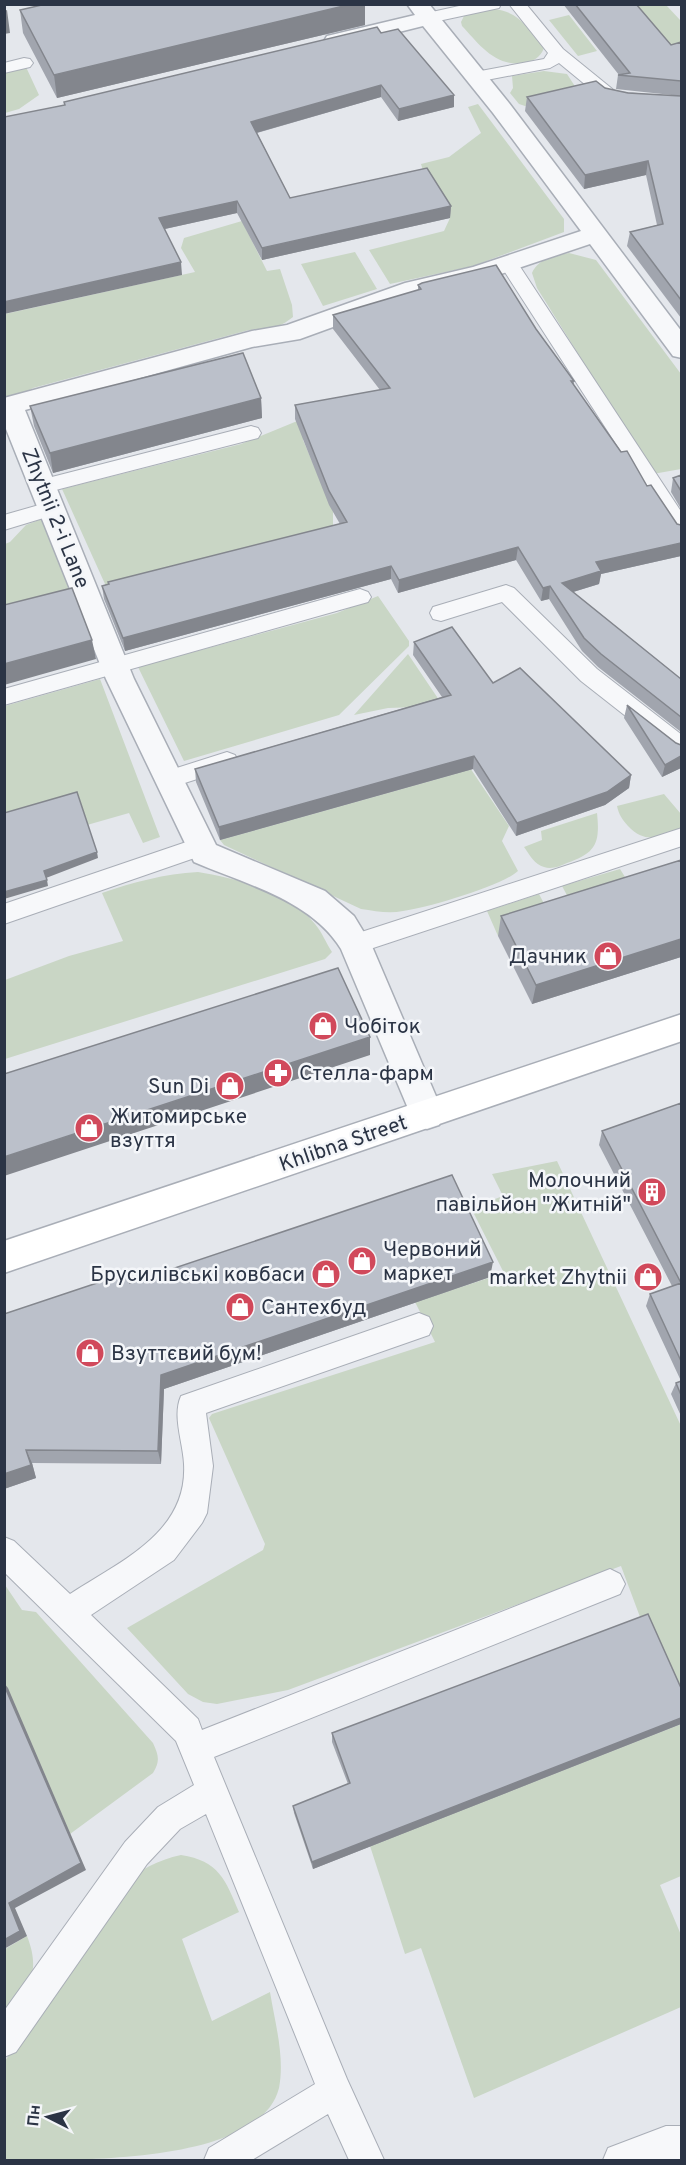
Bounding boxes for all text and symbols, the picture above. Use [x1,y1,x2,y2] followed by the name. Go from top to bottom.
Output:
[14,444,95,593] street label: Zhytnii 2-i Lane
[592,940,624,972] shop icon: Дачник
[509,944,587,971] place label: Дачник
[307,1010,339,1042] shop icon: Чобіток
[344,1014,421,1041] place label: Чобіток
[262,1057,294,1089] pharmacy icon: Стелла-фарм
[299,1061,434,1088] place label: Стелла-фарм
[214,1070,246,1102] shop icon: Sun Di
[148,1074,209,1101] place label: Sun Di
[110,1104,247,1155] place label: Житомирське взуття
[276,1110,411,1179] street label: Khlibna Street
[73,1112,105,1144] shop icon: Житомирське взуття
[436,1168,631,1219] place label: Молочний павільйон "Житній"
[636,1176,668,1208] building icon: Молочний павільйон "Житній"
[383,1237,482,1288] place label: Червоний маркет
[346,1245,378,1277] shop icon: Червоний маркет
[310,1258,342,1290] shop icon: Брусилівські ковбаси
[632,1261,664,1293] shop icon: market Zhytnii
[90,1262,305,1289] place label: Брусилівські ковбаси
[489,1265,627,1292] place label: market Zhytnii
[224,1291,256,1323] shop icon: Сантехбуд
[261,1295,367,1322] place label: Сантехбуд
[74,1337,106,1369] shop icon: Взуттєвий бум!
[111,1341,262,1368] place label: Взуттєвий бум!
[18,2087,78,2147] north arrow
[24,2104,46,2127] text: Пн

